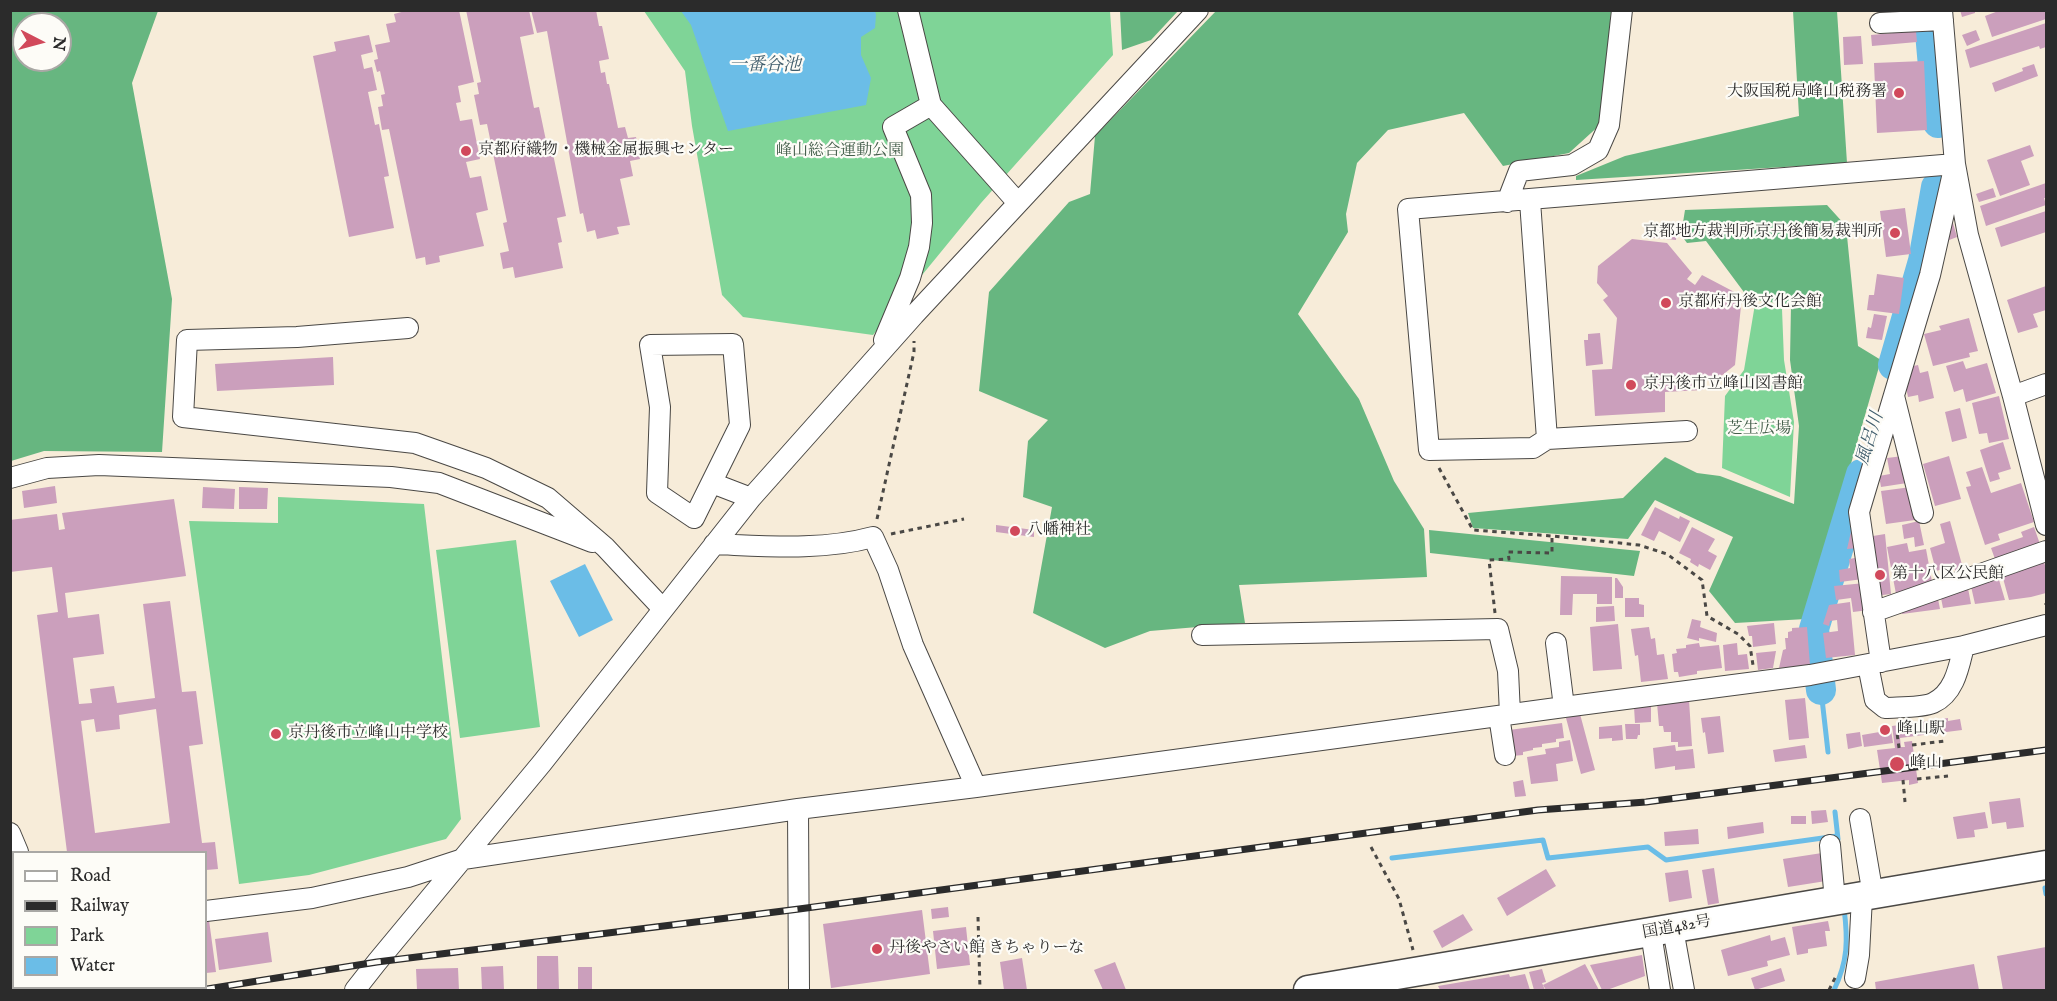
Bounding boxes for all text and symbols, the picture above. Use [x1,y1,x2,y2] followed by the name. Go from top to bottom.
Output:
[12,12,72,72] north arrow
[47,36,69,52] text: N
[729,55,801,77] water label: 一番谷池
[1727,83,1887,103] place label: 大阪国税局峰山税務署
[1892,86,1906,100] marker: 大阪国税局峰山税務署
[478,141,734,161] place label: 京都府織物・機械金属振興センター
[776,142,904,162] park label: 峰山総合運動公園
[459,144,473,158] marker: 京都府織物・機械金属振興センター
[1643,223,1883,243] place label: 京都地方裁判所京丹後簡易裁判所
[1888,226,1902,240] marker: 京都地方裁判所京丹後簡易裁判所
[1678,293,1822,313] place label: 京都府丹後文化会館
[1659,296,1673,310] marker: 京都府丹後文化会館
[1643,375,1803,395] place label: 京丹後市立峰山図書館
[1624,378,1638,392] marker: 京丹後市立峰山図書館
[1853,410,1889,468] water label: 風呂川
[1727,420,1791,440] park label: 芝生広場
[1027,521,1091,541] place label: 八幡神社
[1008,524,1022,538] marker: 八幡神社
[1892,565,2004,585] place label: 第十八区公民館
[1873,568,1887,582] marker: 第十八区公民館
[1897,720,1945,740] place label: 峰山駅
[1878,723,1892,737] marker: 峰山駅
[288,724,448,744] place label: 京丹後市立峰山中学校
[269,727,283,741] marker: 京丹後市立峰山中学校
[1910,754,1942,774] place label: 峰山
[1888,755,1906,773] marker: 峰山
[12,851,207,989] legend
[70,865,111,888] text: Road
[70,895,129,918] text: Railway
[1641,913,1713,943] street label: 国道482号
[70,925,104,948] text: Park
[889,939,1084,959] place label: 丹後やさい館 きちゃりーな
[870,942,884,956] marker: 丹後やさい館 きちゃりーな
[70,955,115,978] text: Water

